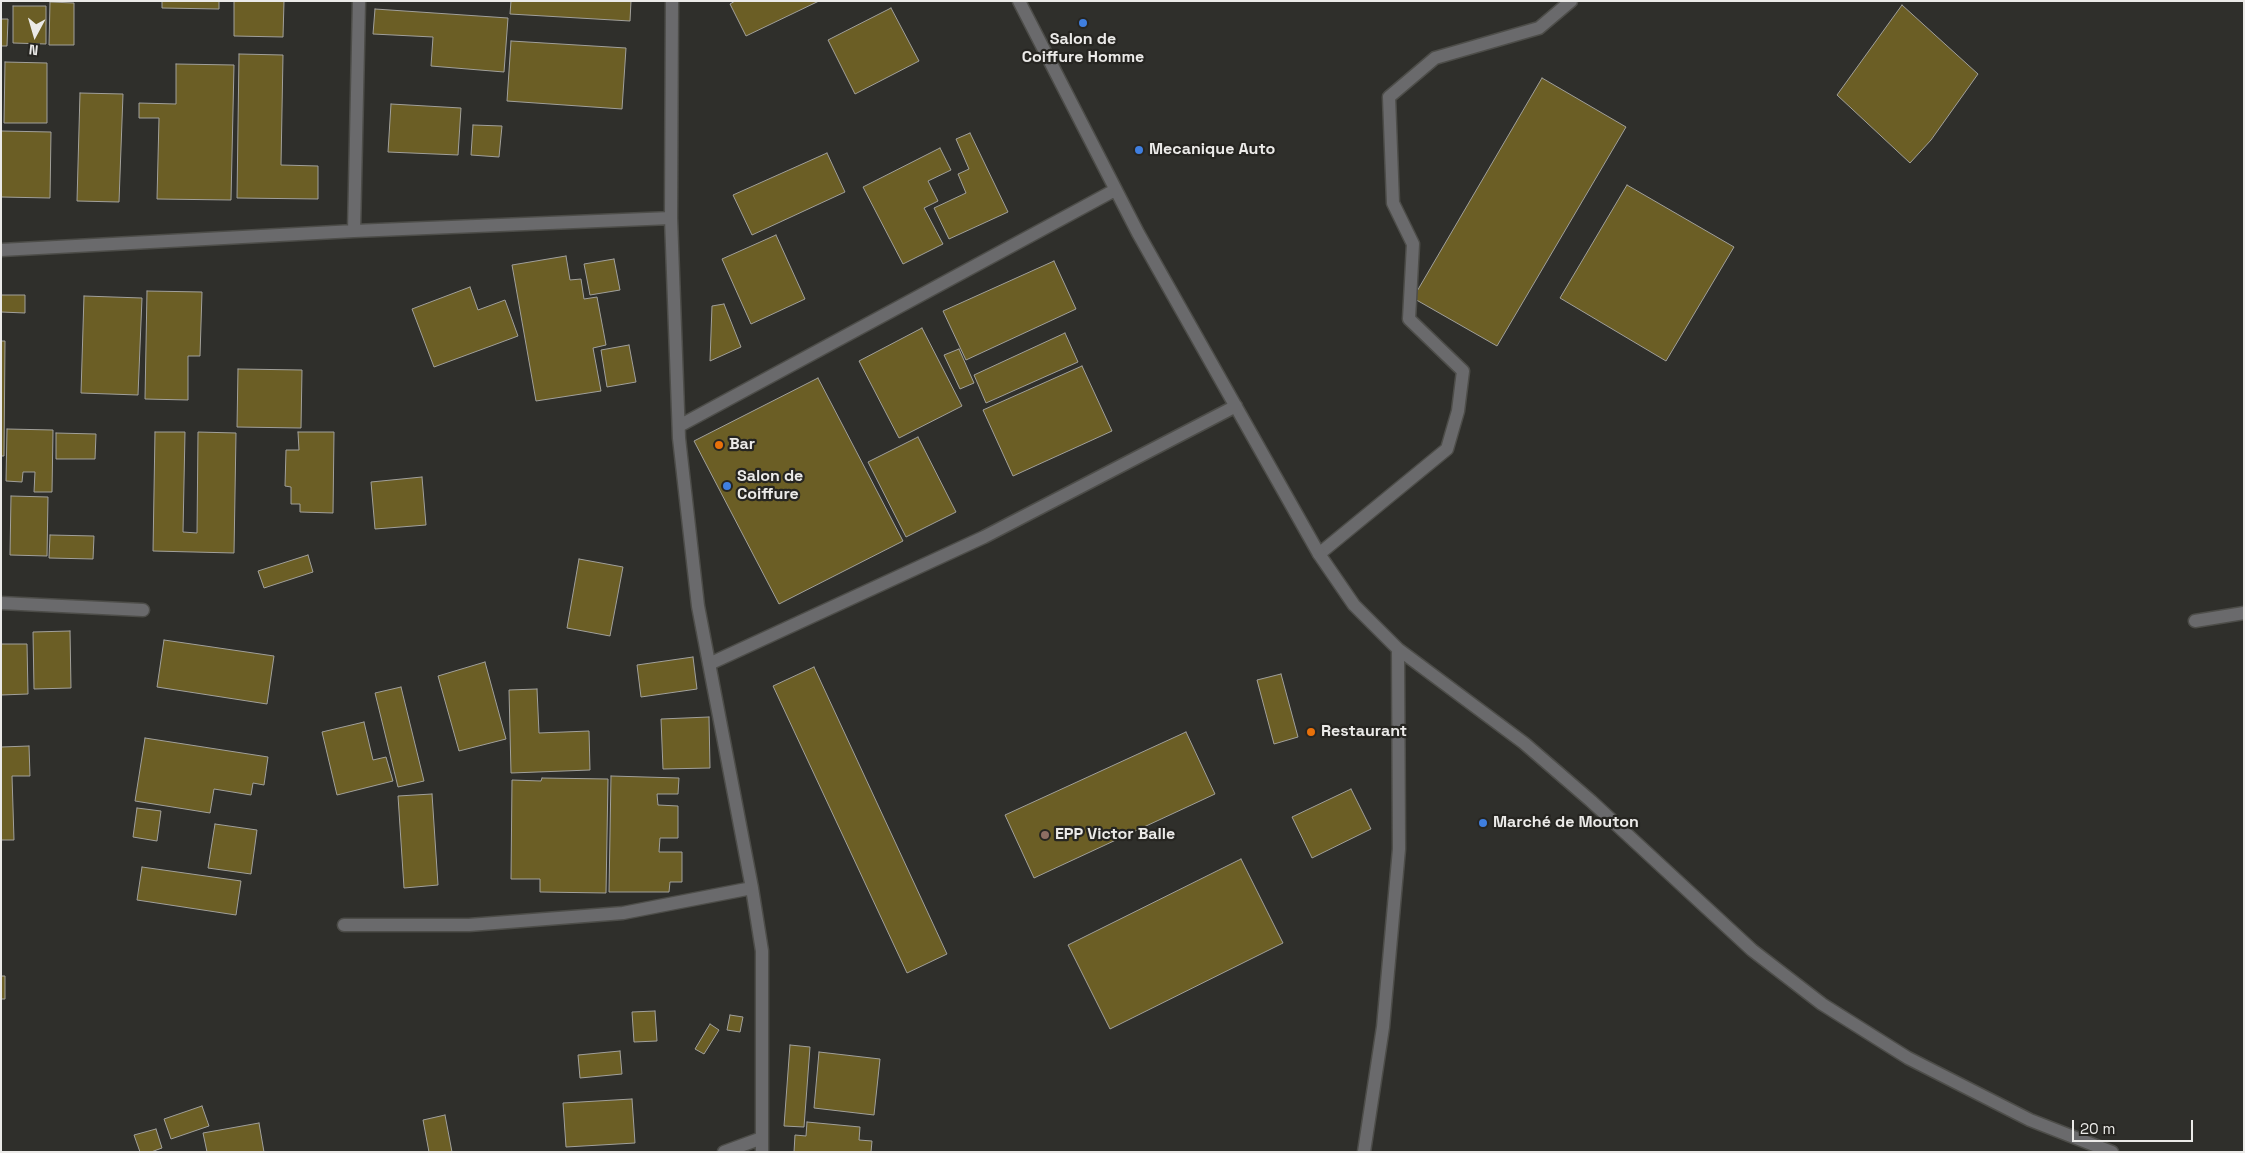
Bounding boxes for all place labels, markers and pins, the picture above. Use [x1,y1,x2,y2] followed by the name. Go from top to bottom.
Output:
[1077,17,1089,29] marker: Salon de Coiffure Homme
[1022,30,1144,68] place label: Salon de Coiffure Homme
[1149,140,1275,160] place label: Mecanique Auto
[1133,144,1145,156] marker: Mecanique Auto
[729,435,755,455] place label: Bar
[713,439,725,451] marker: Bar
[737,467,803,505] place label: Salon de Coiffure
[721,480,733,492] marker: Salon de Coiffure
[1321,722,1407,742] place label: Restaurant
[1305,726,1317,738] marker: Restaurant
[1493,813,1639,833] place label: Marché de Mouton
[1477,817,1489,829] marker: Marché de Mouton
[1055,825,1175,845] place label: EPP Victor Balle
[1039,829,1051,841] marker: EPP Victor Balle

